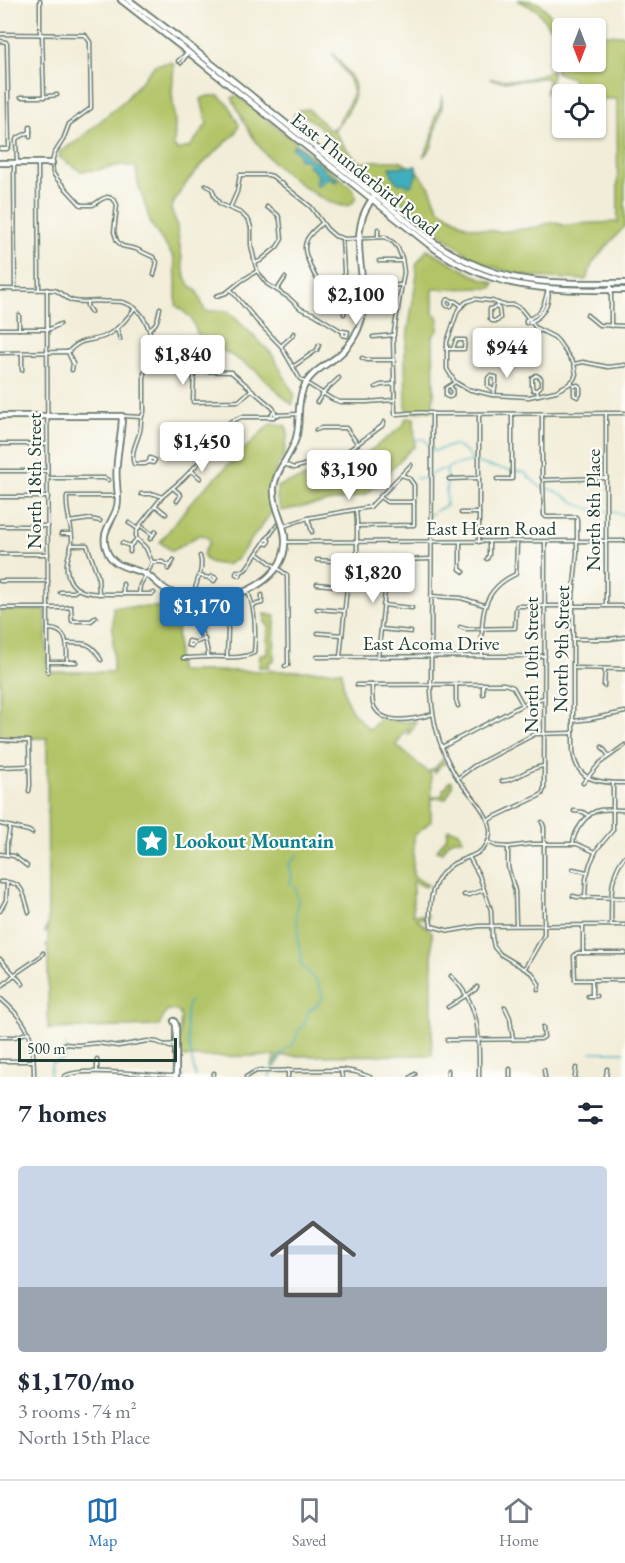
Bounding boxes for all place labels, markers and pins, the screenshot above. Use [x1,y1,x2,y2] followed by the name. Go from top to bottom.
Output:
[307,275,405,326] pin: $2,100
[471,328,543,379] pin: $944
[134,335,232,386] pin: $1,840
[153,422,251,473] pin: $1,450
[300,450,398,501] pin: $3,190
[324,553,422,604] pin: $1,820
[153,587,251,638] pin: $1,170
[134,823,170,859] place icon: Lookout Mountain
[175,828,334,854] place label: Lookout Mountain

